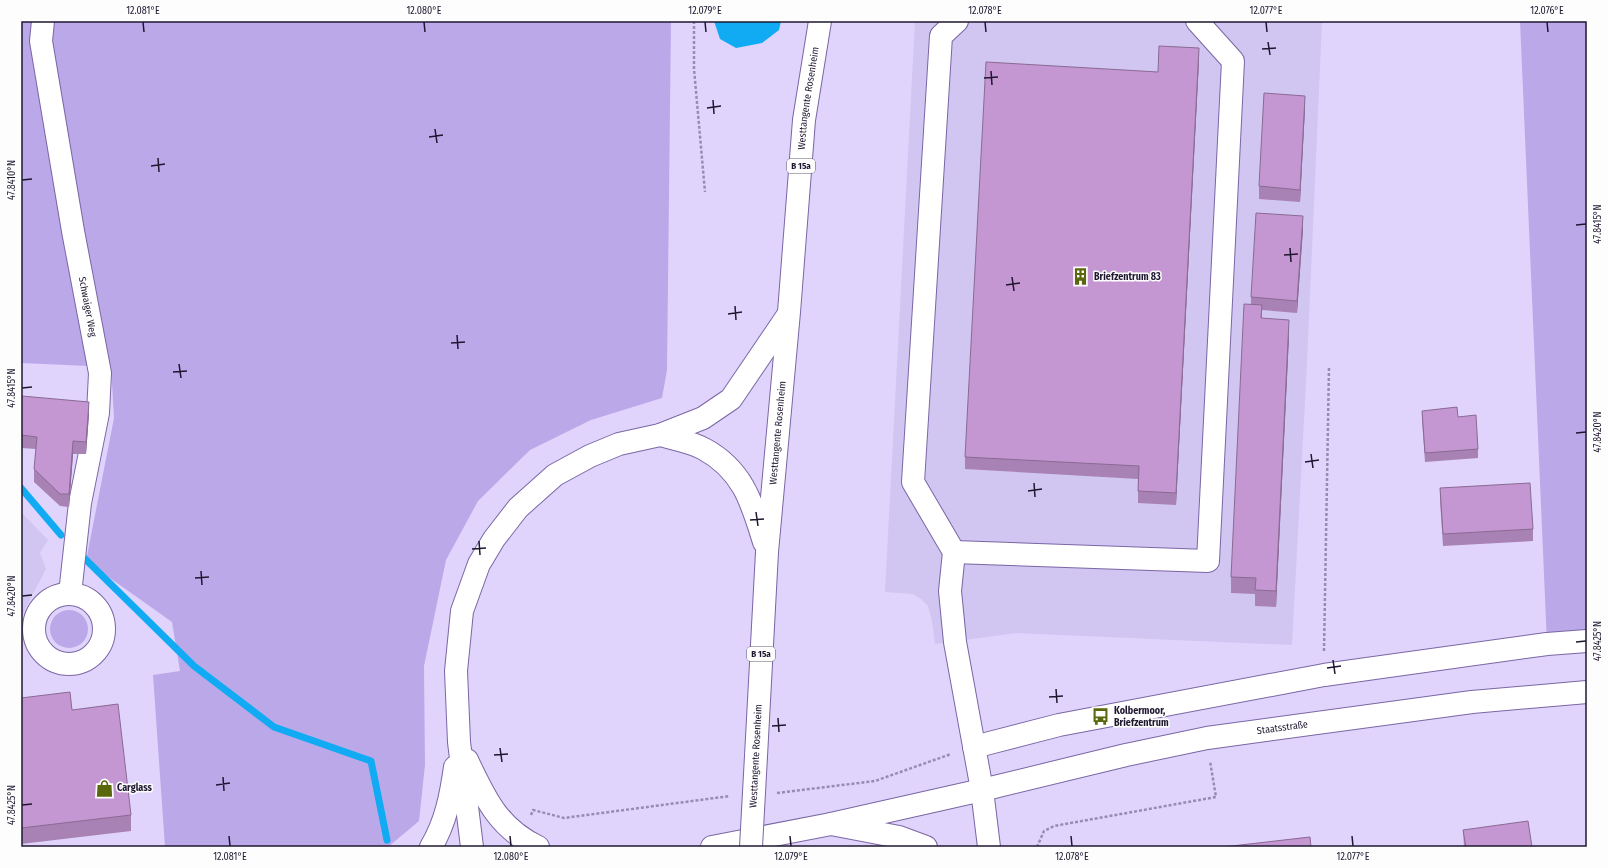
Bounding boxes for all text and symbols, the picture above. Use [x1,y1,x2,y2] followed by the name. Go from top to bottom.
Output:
[126,5,160,17] text: 12.081°E
[406,5,442,17] text: 12.080°E
[688,5,722,17] text: 12.079°E
[968,5,1002,17] text: 12.078°E
[1250,5,1283,17] text: 12.077°E
[1530,5,1564,17] text: 12.076°E
[796,46,822,150] street label: Westtangente Rosenheim
[787,159,815,173] road number: B 15a
[6,160,18,200] text: 47.8410°N
[1592,204,1604,244] text: 47.8415°N
[1071,267,1091,287] building icon: Briefzentrum 83
[1094,271,1161,283] place label: Briefzentrum 83
[76,276,99,338] street label: Schwaiger Weg
[6,368,18,408] text: 47.8415°N
[767,380,789,485] street label: Westtangente Rosenheim
[1592,412,1604,452] text: 47.8420°N
[6,576,18,616] text: 47.8420°N
[1592,621,1604,661] text: 47.8425°N
[747,647,775,661] road number: B 15a
[747,704,765,808] street label: Westtangente Rosenheim
[1114,705,1169,729] place label: Kolbermoor, Briefzentrum
[1091,707,1111,727] bus stop icon: Kolbermoor, Briefzentrum
[1256,718,1309,737] street label: Staatsstraße
[94,778,114,798] shop icon: Carglass
[117,782,153,794] place label: Carglass
[6,785,18,825] text: 47.8425°N
[213,851,247,863] text: 12.081°E
[493,851,529,863] text: 12.080°E
[774,851,808,863] text: 12.079°E
[1055,851,1089,863] text: 12.078°E
[1337,851,1370,863] text: 12.077°E

